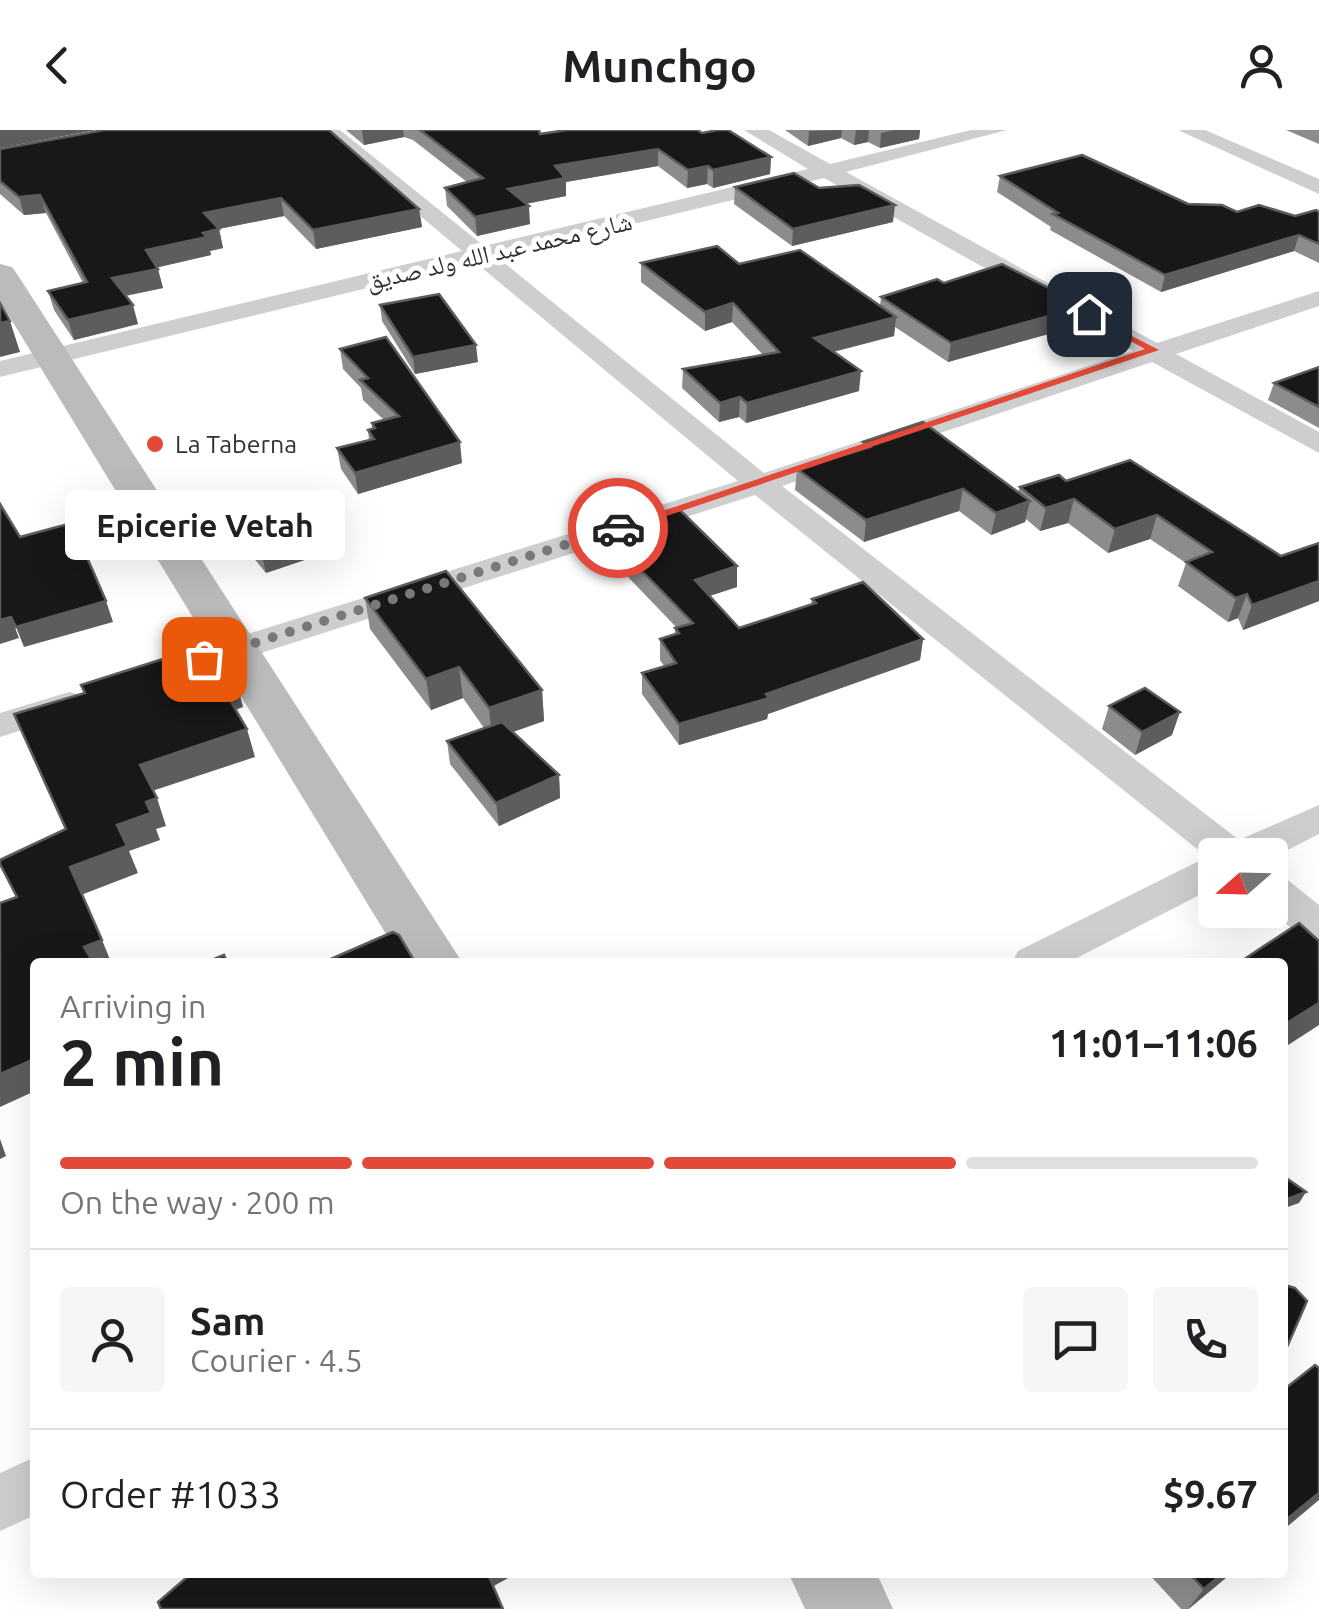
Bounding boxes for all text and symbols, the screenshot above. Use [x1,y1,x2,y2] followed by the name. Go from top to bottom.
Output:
[30,38,85,93] icon: back
[1234,38,1289,93] icon: person
[562,40,757,91] text: Munchgo
[363,207,635,297] street label: شارع محمد عبد الله ولد صديق
[1047,272,1132,357] pin
[1062,287,1117,342] icon: home
[175,430,297,458] place label: La Taberna
[144,433,166,455] marker: La Taberna
[568,478,668,578] courier
[64,489,344,559] callout: Epicerie Vetah
[591,501,646,556] icon: car
[96,507,314,543] text: Epicerie Vetah
[162,617,247,702] pin
[177,632,232,687] icon: bag
[1198,838,1288,928] north arrow
[1198,838,1288,928] map controls
[60,988,206,1024] text: Arriving in
[1049,1022,1258,1064] text: 11:01–11:06
[60,1025,224,1098] text: 2 min
[60,1184,335,1220] text: On the way · 200 m
[60,1287,165,1392] button: person
[1023,1287,1128,1392] button: chat
[1153,1287,1258,1392] button: phone
[190,1300,265,1342] text: Sam
[190,1342,363,1378] text: Courier · 4.5
[60,1473,281,1515] text: Order #1033
[1163,1473,1258,1515] text: $9.67

